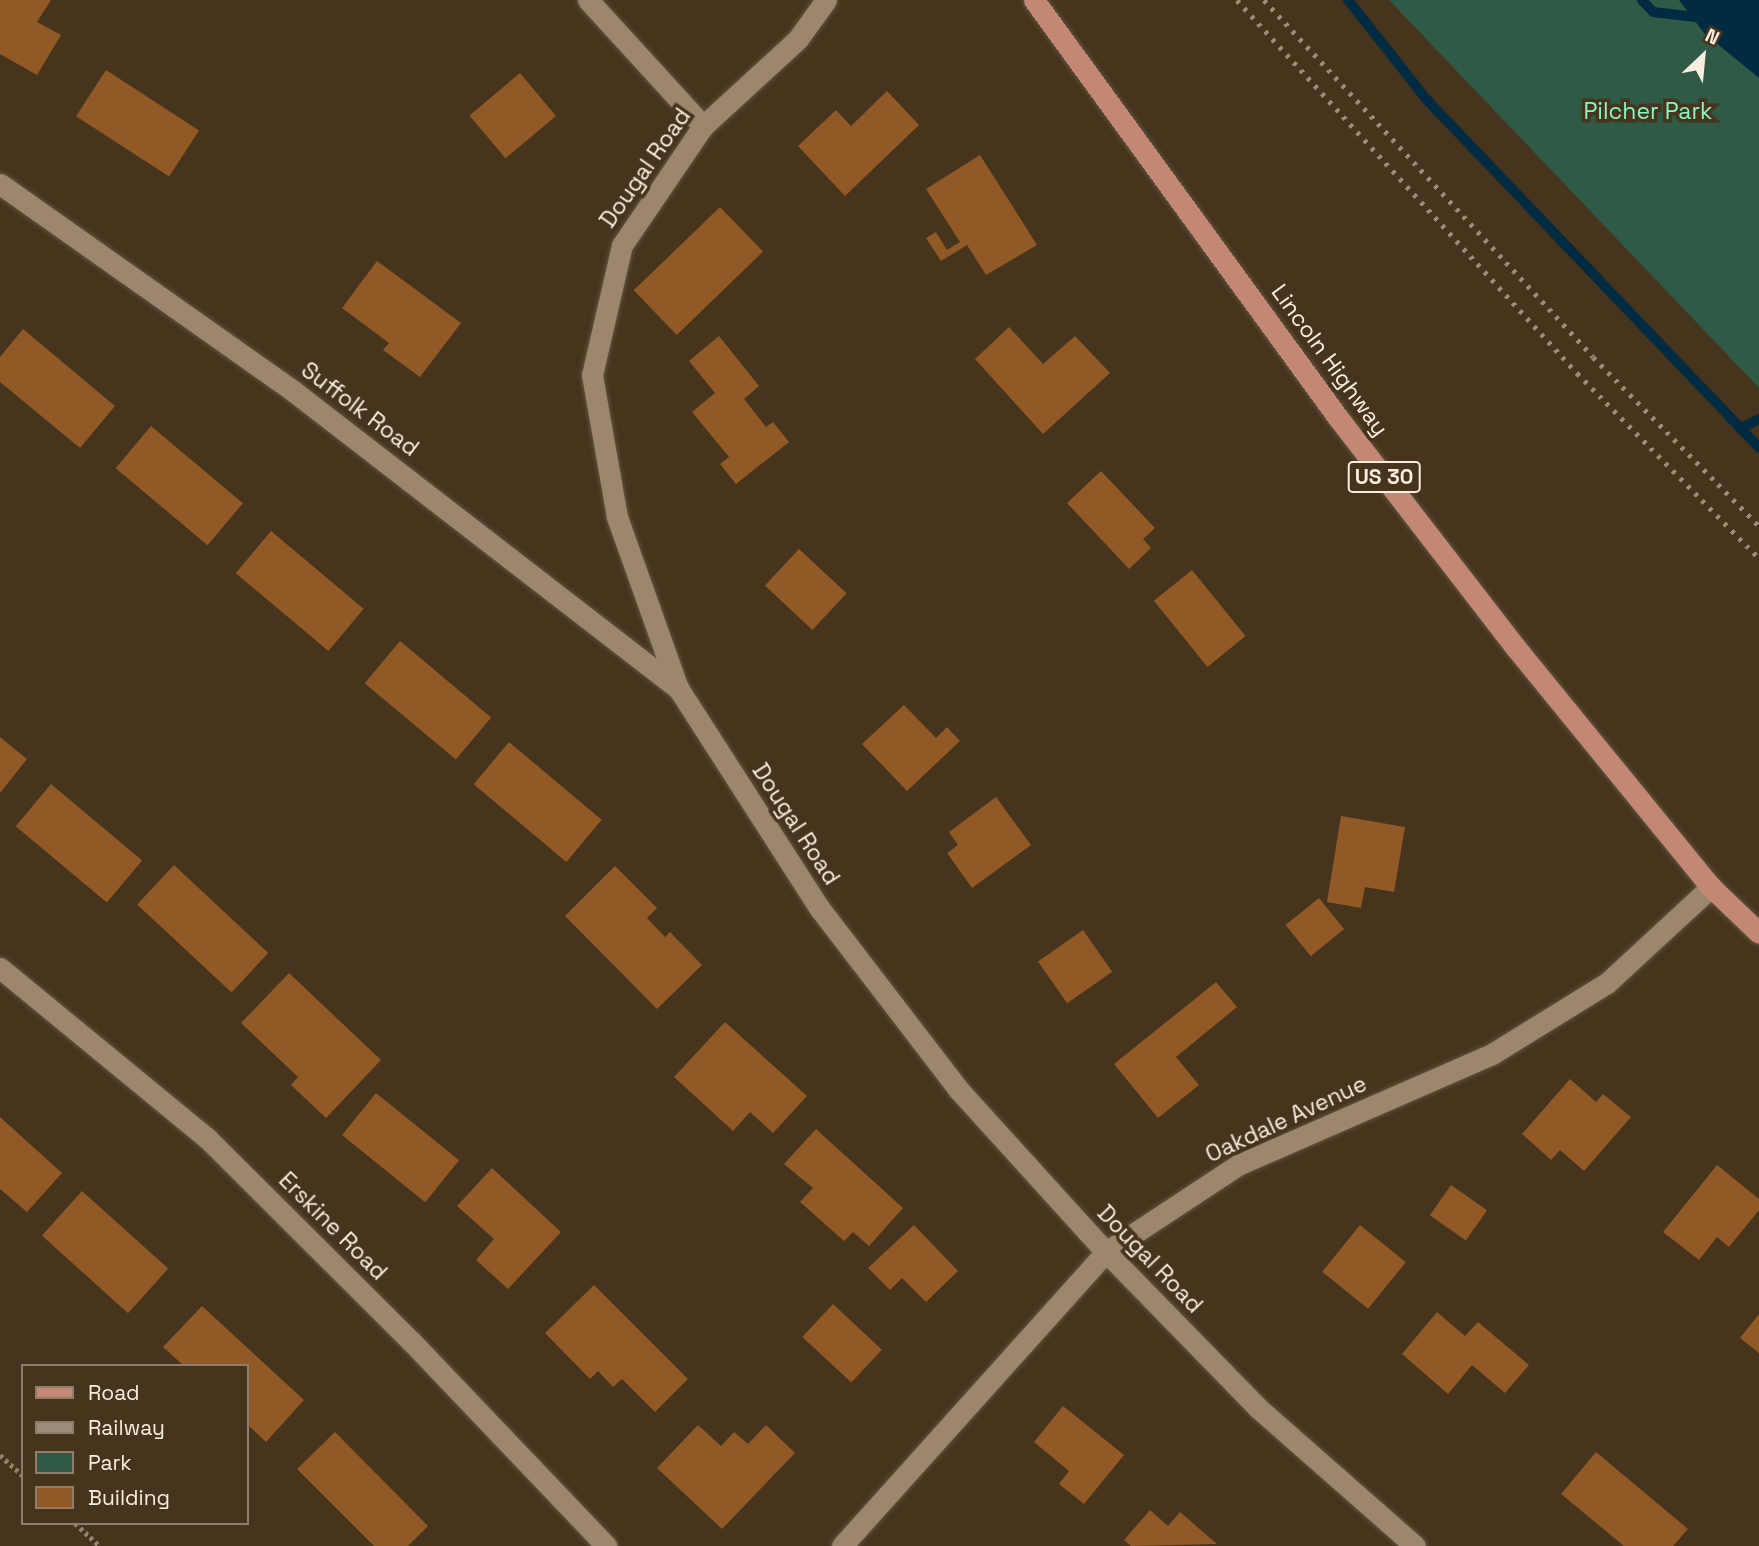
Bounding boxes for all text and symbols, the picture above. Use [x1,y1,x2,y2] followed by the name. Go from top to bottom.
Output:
[1668,21,1738,91] north arrow
[1701,23,1724,51] text: N
[1584,97,1712,125] park label: Pilcher Park
[594,103,696,233] street label: Dougal Road
[1266,279,1394,441] street label: Lincoln Highway
[296,356,424,462] street label: Suffolk Road
[1347,460,1421,494] road number: US 30
[746,758,846,890] street label: Dougal Road
[1201,1070,1371,1168] street label: Oakdale Avenue
[273,1166,393,1286] street label: Erskine Road
[1092,1199,1208,1319] street label: Dougal Road
[21,1364,248,1525] legend
[88,1379,140,1406] text: Road
[88,1414,165,1441] text: Railway
[88,1449,132,1476] text: Park
[88,1484,170,1511] text: Building

